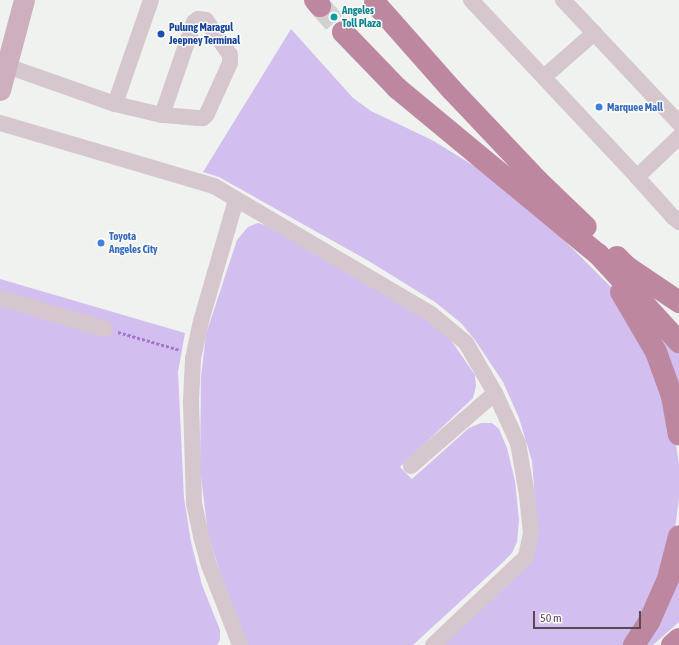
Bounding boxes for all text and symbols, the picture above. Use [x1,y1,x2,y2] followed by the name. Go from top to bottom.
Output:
[342,4,381,30] place label: Angeles Toll Plaza
[329,12,339,22] marker: Angeles Toll Plaza
[169,21,240,47] place label: Pulung Maragul Jeepney Terminal
[156,29,166,39] marker: Pulung Maragul Jeepney Terminal
[607,100,663,114] place label: Marquee Mall
[594,102,604,112] marker: Marquee Mall
[109,230,158,256] place label: Toyota Angeles City
[96,238,106,248] marker: Toyota Angeles City
[535,603,643,629] scale bar
[540,611,562,625] text: 50 m

